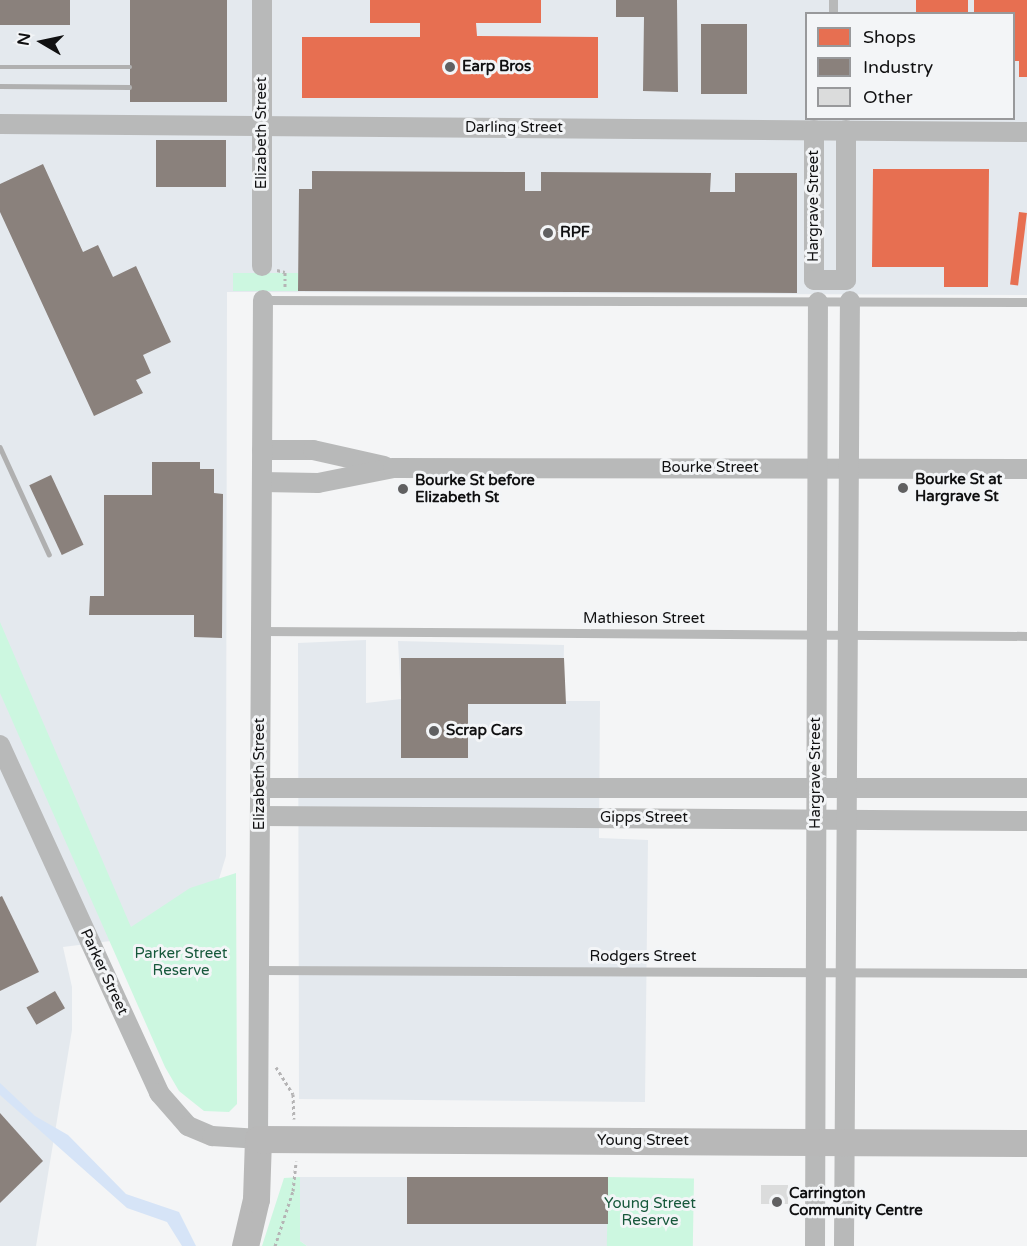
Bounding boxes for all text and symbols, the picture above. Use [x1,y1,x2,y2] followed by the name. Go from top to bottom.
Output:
[12,12,72,72] north arrow
[805,12,1015,120] legend
[863,26,916,48] text: Shops
[13,31,35,47] text: N
[863,56,933,78] text: Industry
[462,58,531,76] place label: Earp Bros
[443,60,457,74] marker: Earp Bros
[253,77,271,189] street label: Elizabeth Street
[863,86,913,108] text: Other
[465,119,563,137] street label: Darling Street
[805,150,823,262] street label: Hargrave Street
[560,224,590,242] place label: RPF
[541,226,555,240] marker: RPF
[661,459,759,477] street label: Bourke Street
[915,470,1002,505] place label: Bourke St at Hargrave St
[415,471,535,506] place label: Bourke St before Elizabeth St
[896,481,910,495] marker: Bourke St at Hargrave St
[396,482,410,496] marker: Bourke St before Elizabeth St
[583,610,705,628] street label: Mathieson Street
[807,717,825,829] street label: Hargrave Street
[251,718,269,830] street label: Elizabeth Street
[446,722,523,740] place label: Scrap Cars
[427,724,441,738] marker: Scrap Cars
[600,809,688,827] street label: Gipps Street
[76,926,132,1018] street label: Parker Street
[135,944,227,979] park label: Parker Street Reserve
[590,948,696,966] street label: Rodgers Street
[597,1132,689,1150] street label: Young Street
[789,1184,923,1219] place label: Carrington Community Centre
[604,1194,696,1229] park label: Young Street Reserve
[770,1195,784,1209] marker: Carrington Community Centre

